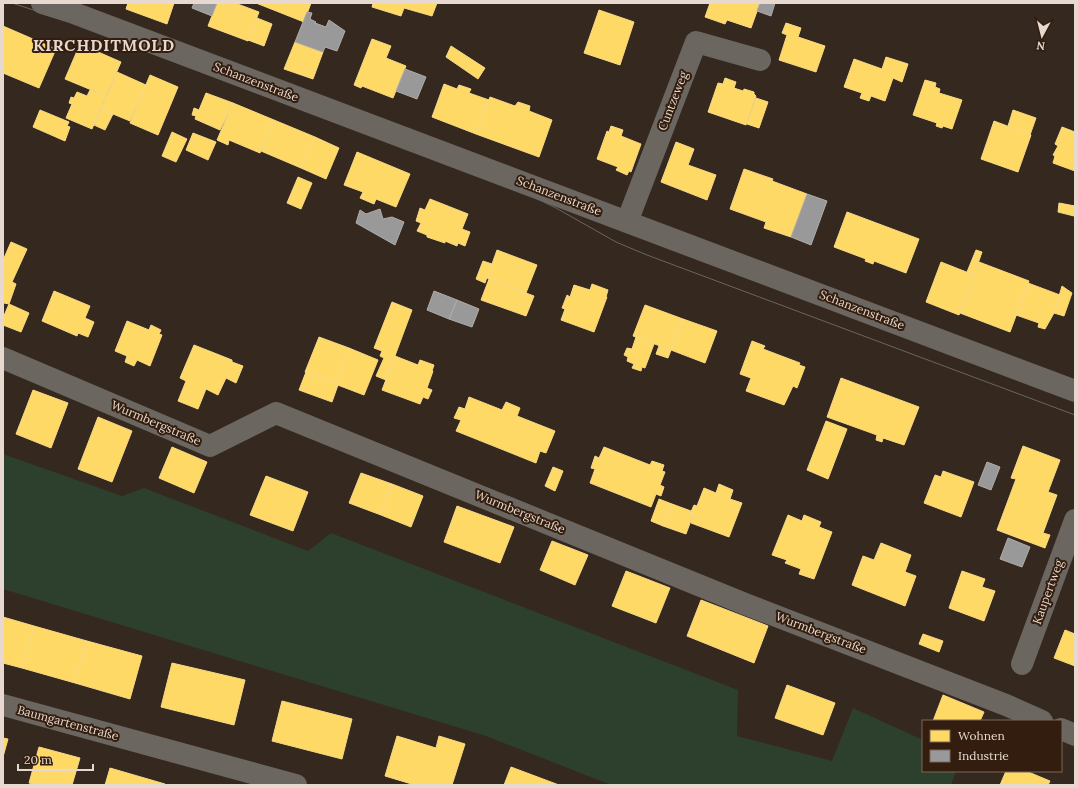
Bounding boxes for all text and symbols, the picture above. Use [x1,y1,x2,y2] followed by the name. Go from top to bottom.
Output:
[1022,16,1062,56] north arrow
[33,35,175,55] district label: KIRCHDITMOLD
[1035,38,1046,53] text: N
[212,58,301,105] street label: Schanzenstraße
[654,69,691,133] street label: Cuntzeweg
[515,172,604,219] street label: Schanzenstraße
[818,286,907,333] street label: Schanzenstraße
[109,397,204,448] street label: Wurmbergstraße
[473,487,568,537] street label: Wurmbergstraße
[1029,557,1066,626] street label: Kaupertweg
[774,608,869,657] street label: Wurmbergstraße
[16,702,121,743] street label: Baumgartenstraße
[922,720,1062,772] legend
[958,728,1005,743] text: Wohnen
[18,746,93,772] scale bar
[958,748,1009,763] text: Industrie
[24,752,52,767] text: 20 m

